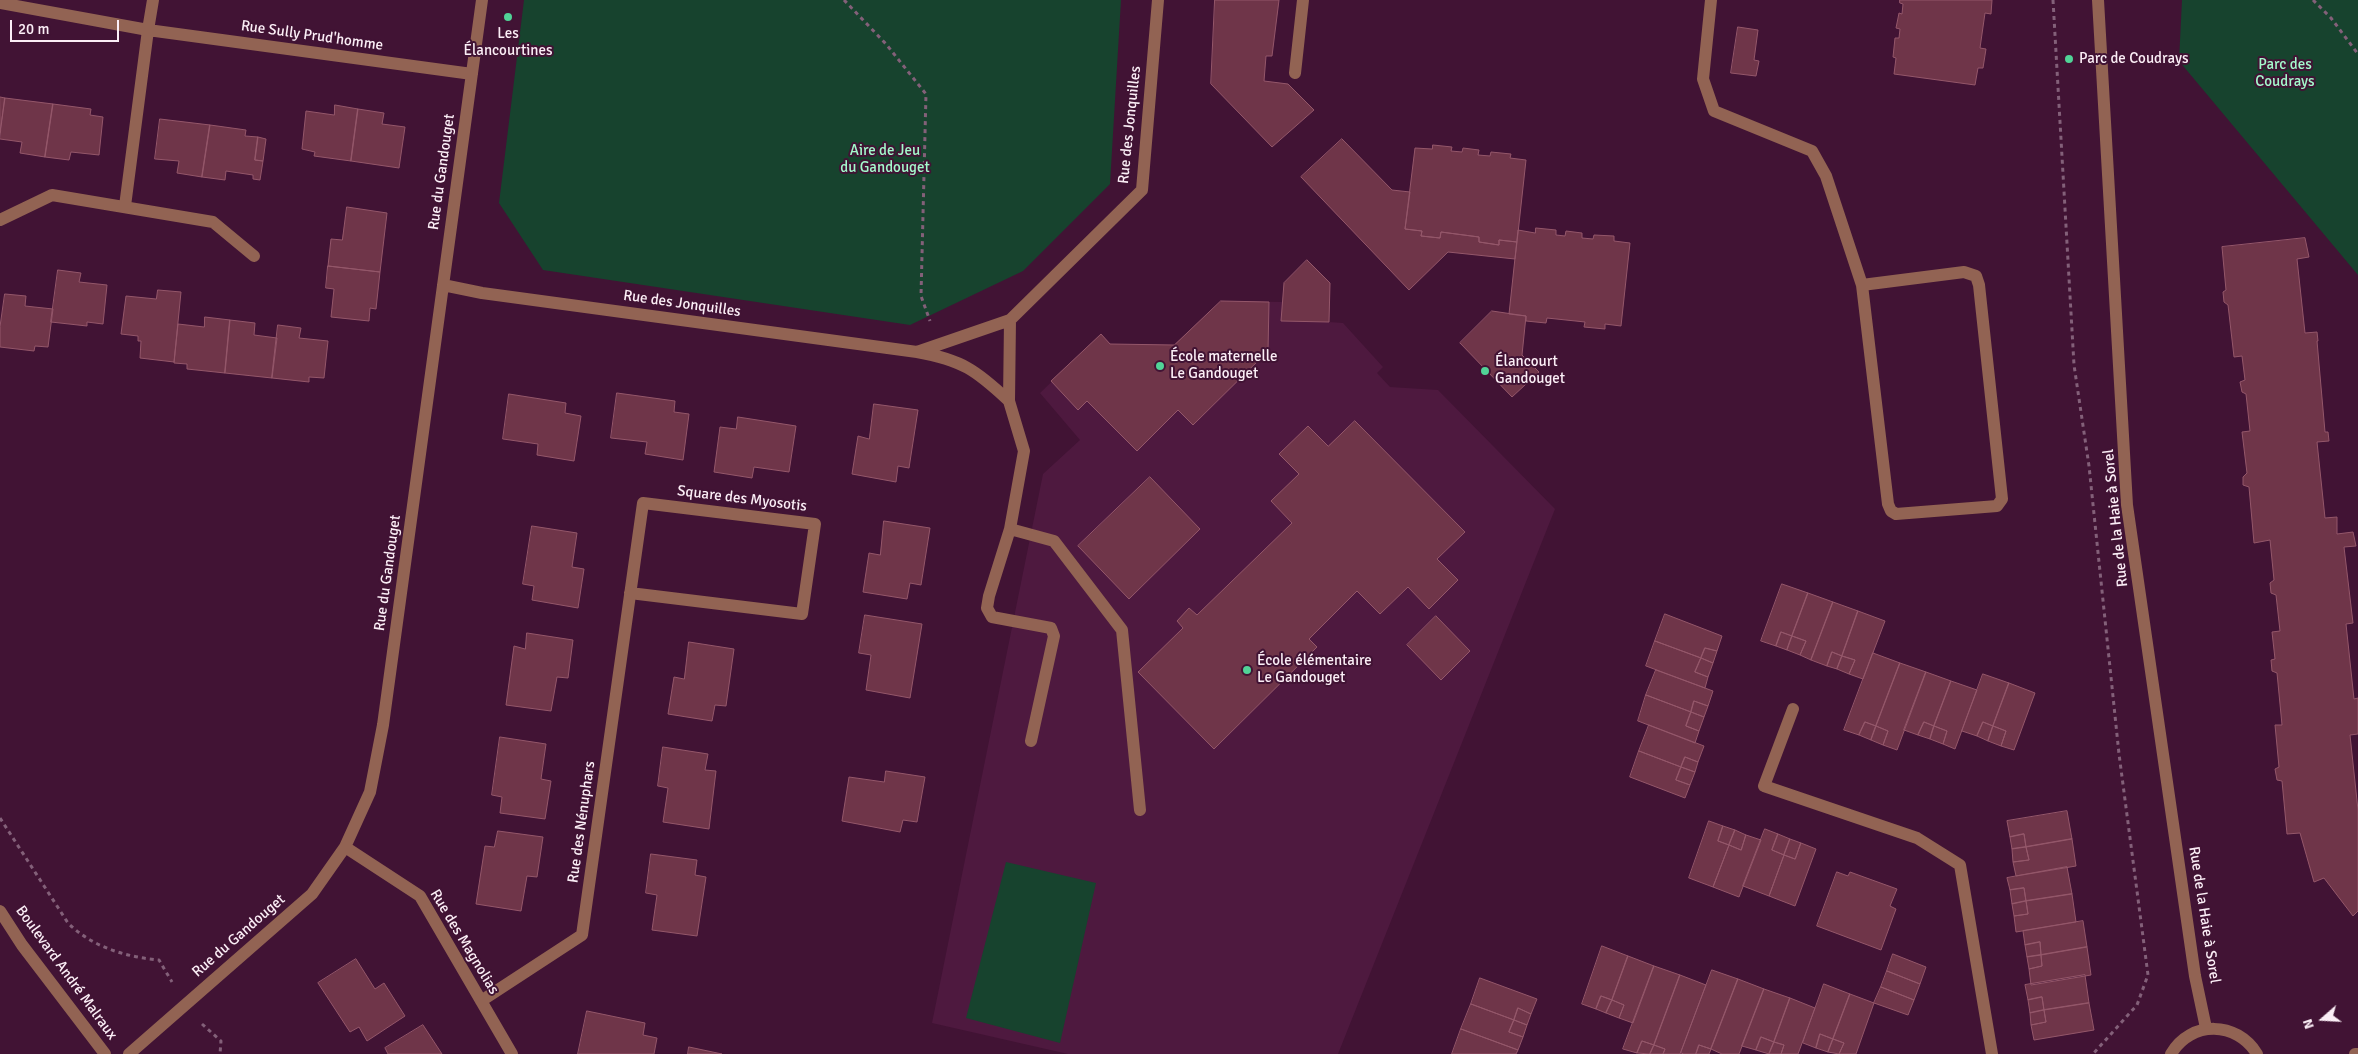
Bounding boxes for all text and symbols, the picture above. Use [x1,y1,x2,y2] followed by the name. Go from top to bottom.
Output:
[12,10,121,42] scale bar
[502,11,514,23] marker: Les Élancourtines
[240,17,384,55] street label: Rue Sully Prud'homme
[18,20,49,38] text: 20 m
[463,25,553,60] place label: Les Élancourtines
[2079,50,2188,68] place label: Parc de Coudrays
[2063,53,2075,65] marker: Parc de Coudrays
[2255,56,2315,91] park label: Parc des Coudrays
[1115,65,1145,185] street label: Rue des Jonquilles
[425,113,459,231] street label: Rue du Gandouget
[840,142,930,177] park label: Aire de Jeu du Gandouget
[622,287,742,321] street label: Rue des Jonquilles
[1170,348,1277,383] place label: École maternelle Le Gandouget
[1495,353,1565,388] place label: Élancourt Gandouget
[1154,360,1166,372] marker: École maternelle Le Gandouget
[1479,365,1491,377] marker: Élancourt Gandouget
[2100,448,2132,588] street label: Rue de la Haie à Sorel
[676,482,808,516] street label: Square des Myosotis
[371,514,405,632] street label: Rue du Gandouget
[1257,652,1372,687] place label: École élémentaire Le Gandouget
[1241,664,1253,676] marker: École élémentaire Le Gandouget
[565,760,599,884] street label: Rue des Nénuphars
[2184,845,2224,985] street label: Rue de la Haie à Sorel
[426,886,502,998] street label: Rue des Magnolias
[189,891,289,981] street label: Rue du Gandouget
[11,902,121,1044] street label: Boulevard André Malraux
[2298,994,2348,1044] north arrow
[2299,1017,2318,1031] text: N

